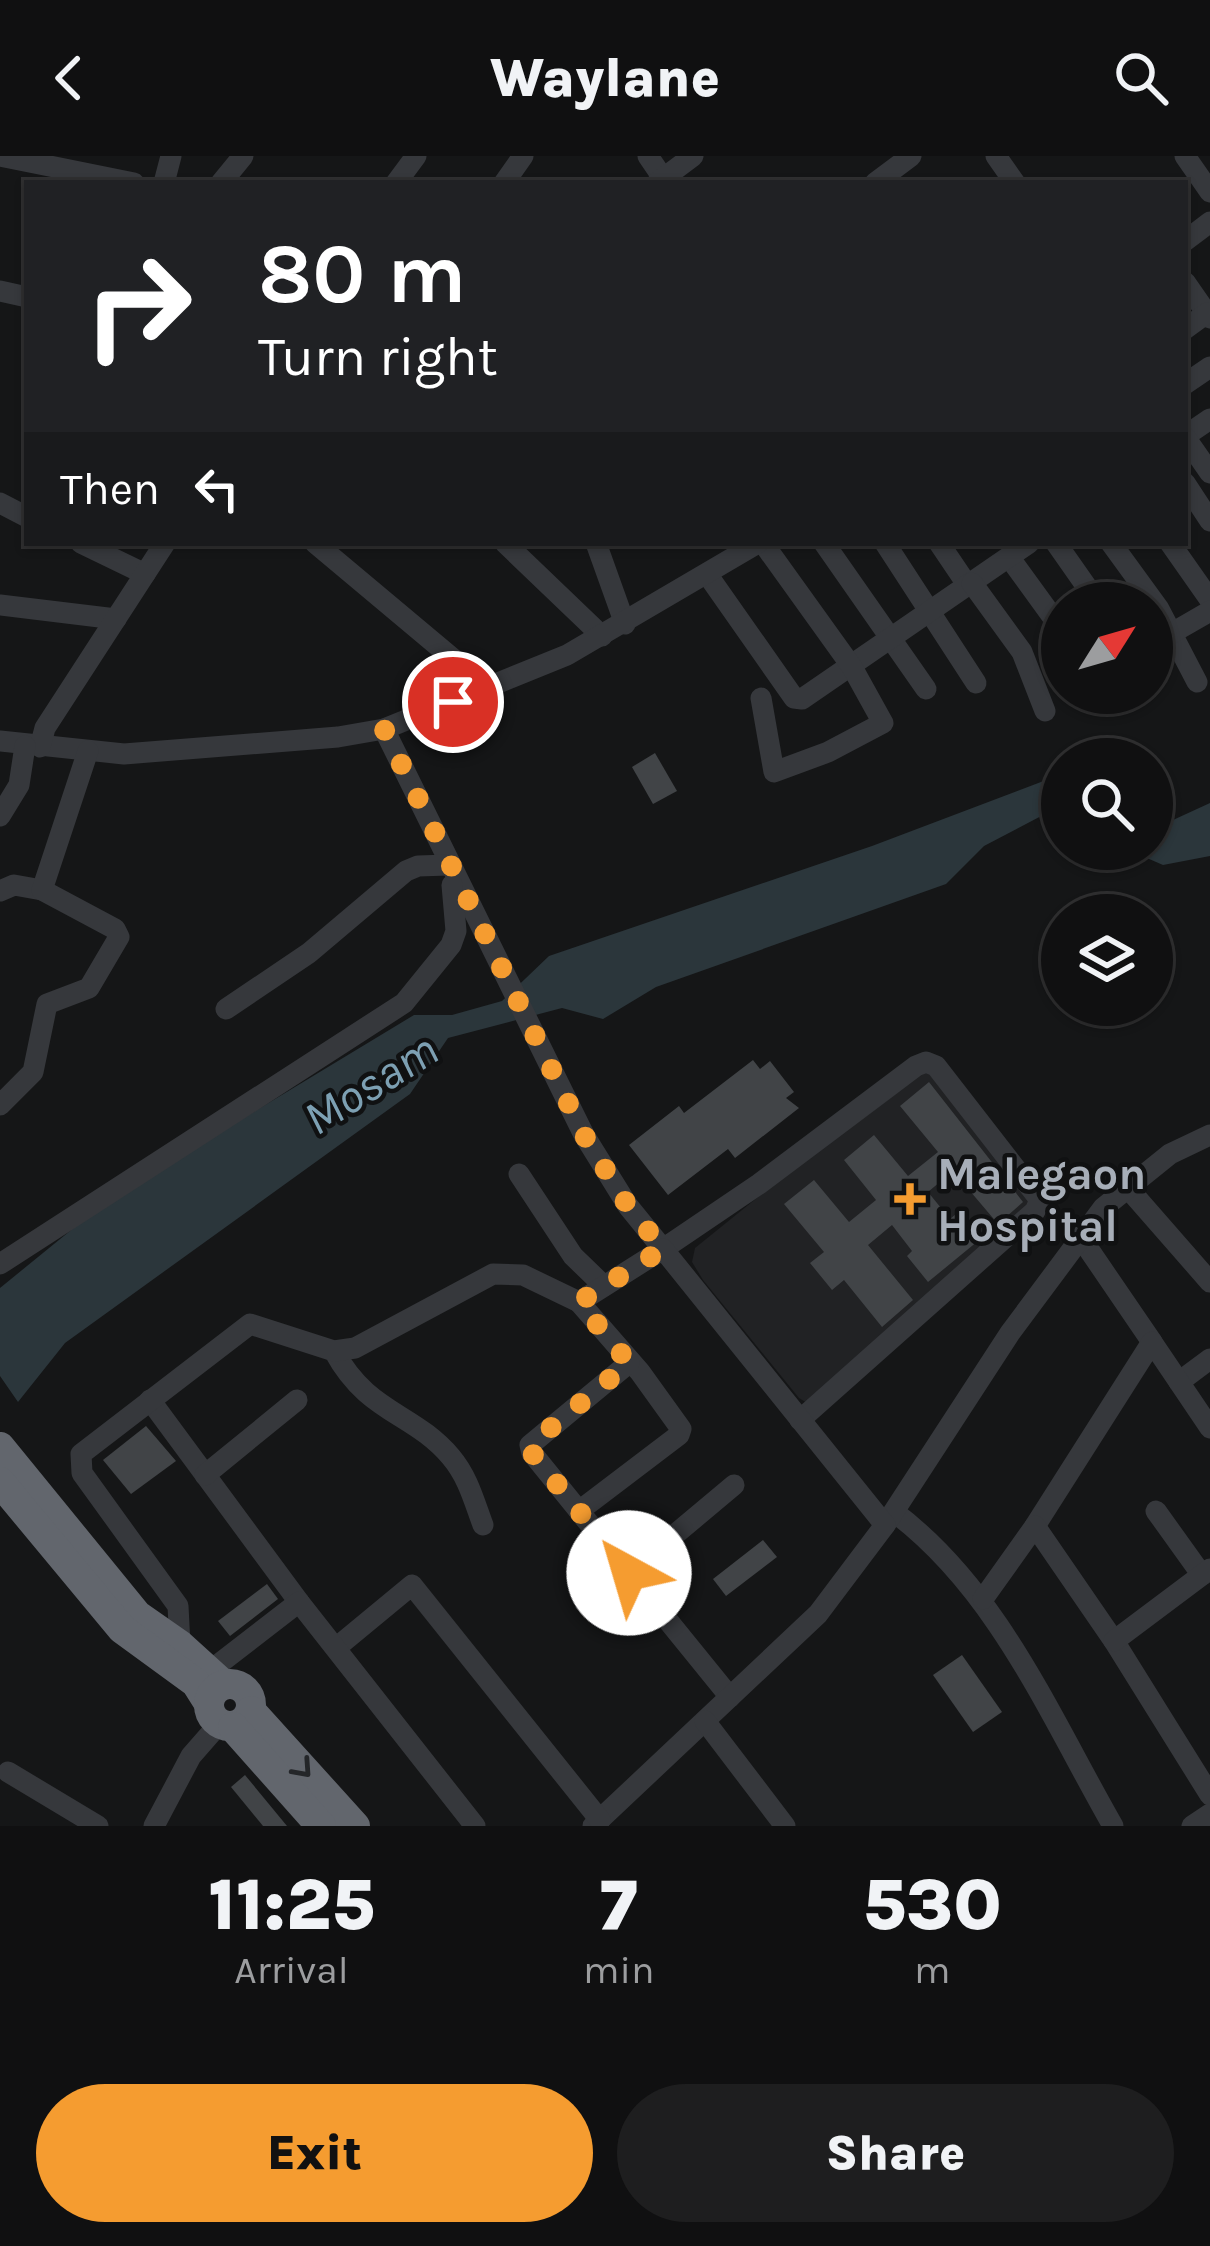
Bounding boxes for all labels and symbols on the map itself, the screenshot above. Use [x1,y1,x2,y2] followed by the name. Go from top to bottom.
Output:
[1041,582,1173,714] north arrow
[402,651,504,753] pin
[293,1021,448,1147] water label: Mosam
[937,1148,1146,1252] place label: Malegaon Hospital
[894,1183,926,1215] marker: Malegaon Hospital
[566,1510,692,1636] position arrow
[289,1755,310,1776] one-way arrow

